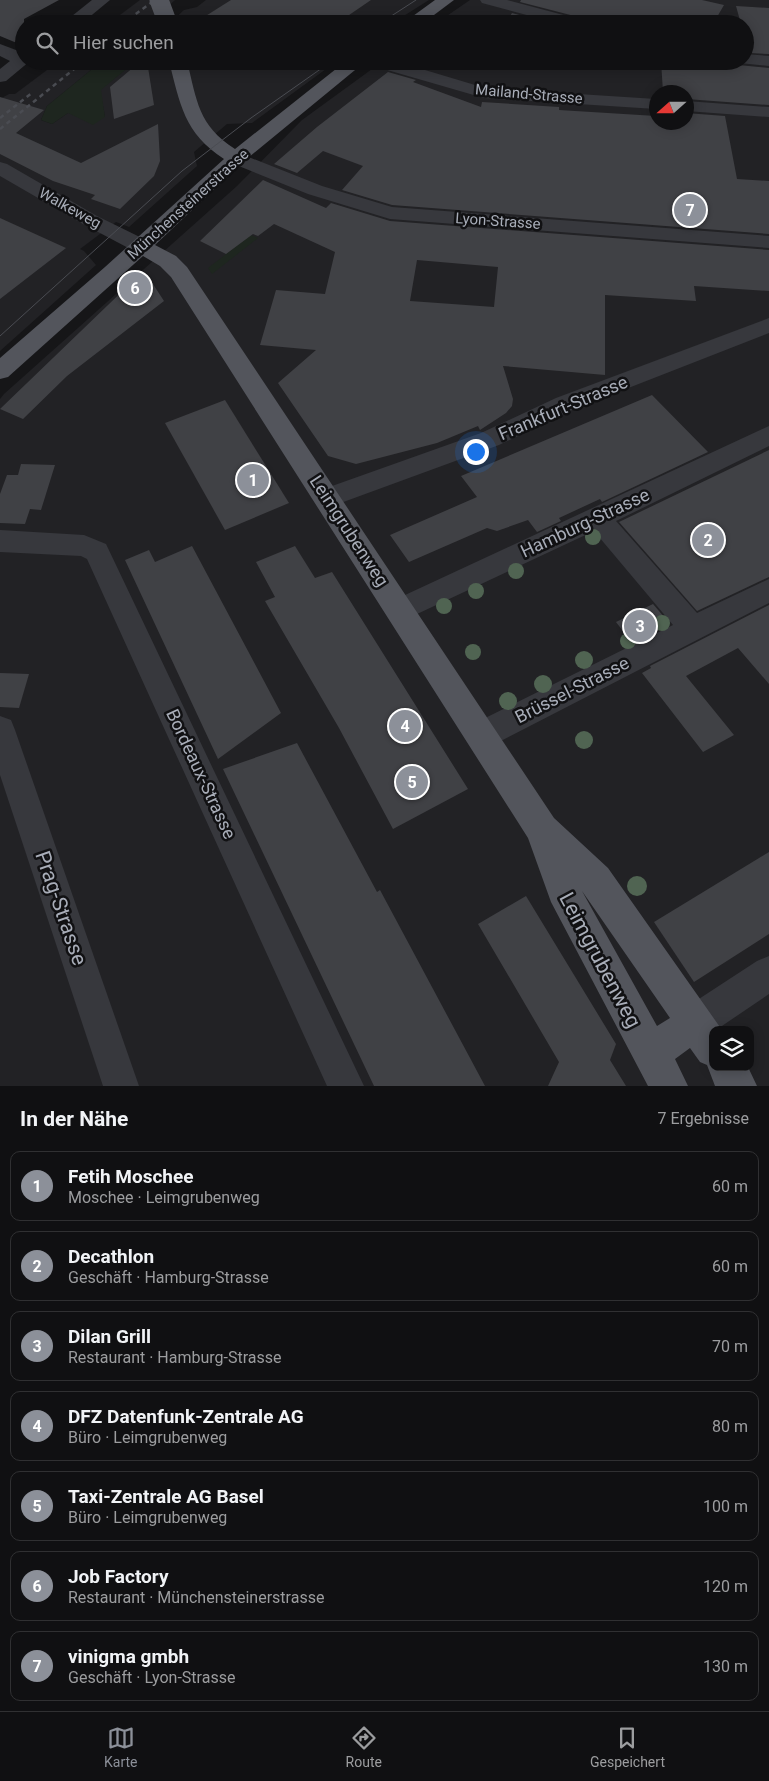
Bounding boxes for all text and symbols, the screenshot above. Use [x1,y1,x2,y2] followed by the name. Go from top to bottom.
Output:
[15,15,754,70] search box
[33,29,61,57] icon: search
[73,31,174,54] text: Hier suchen
[475,80,584,108] street label: Mailand-Strasse
[649,85,694,130] north arrow
[124,145,252,263] street label: Münchensteinerstrasse
[36,184,104,232] street label: Walkeweg
[674,191,706,229] pin: 7
[455,209,541,233] street label: Lyon-Strasse
[119,269,151,307] pin: 6
[495,371,630,444] street label: Frankfurt-Strasse
[463,439,489,465] your location
[237,461,269,499] pin: 1
[306,471,393,590] street label: Leimgrubenweg
[517,484,653,562] street label: Hamburg-Strasse
[692,521,724,559] pin: 2
[624,607,656,645] pin: 3
[511,652,632,727] street label: Brüssel-Strasse
[162,705,241,842] street label: Bordeaux-Strasse
[389,707,421,745] pin: 4
[396,763,428,801] pin: 5
[30,848,92,968] street label: Prag-Strasse
[554,888,646,1032] street label: Leimgrubenweg
[709,1026,754,1071] map controls
[709,1026,754,1071] button: layers
[20,1107,128,1131] text: In der Nähe
[657,1109,749,1128] text: 7 Ergebnisse
[68,1165,194,1188] text: Fetih Moschee
[32,1177,42,1196] text: 1
[712,1177,748,1196] text: 60 m
[68,1188,260,1207] text: Moschee · Leimgrubenweg
[68,1245,154,1268] text: Decathlon
[32,1257,42,1276] text: 2
[712,1257,748,1276] text: 60 m
[68,1268,269,1287] text: Geschäft · Hamburg-Strasse
[68,1325,151,1348] text: Dilan Grill
[32,1337,42,1356] text: 3
[712,1337,748,1356] text: 70 m
[68,1348,282,1367] text: Restaurant · Hamburg-Strasse
[68,1405,304,1428] text: DFZ Datenfunk-Zentrale AG
[32,1417,42,1436] text: 4
[712,1417,748,1436] text: 80 m
[68,1428,227,1447] text: Büro · Leimgrubenweg
[68,1485,264,1508] text: Taxi-Zentrale AG Basel
[32,1497,42,1516] text: 5
[703,1497,748,1516] text: 100 m
[68,1508,227,1527] text: Büro · Leimgrubenweg
[68,1565,169,1588] text: Job Factory
[32,1577,42,1596] text: 6
[703,1577,748,1596] text: 120 m
[68,1588,324,1607] text: Restaurant · Münchensteinerstrasse
[68,1645,189,1668] text: vinigma gmbh
[32,1657,42,1676] text: 7
[703,1657,748,1676] text: 130 m
[68,1668,235,1687] text: Geschäft · Lyon-Strasse
[104,1724,138,1770] tab: Karte
[346,1724,382,1770] tab: Route
[590,1724,665,1770] tab: Gespeichert

